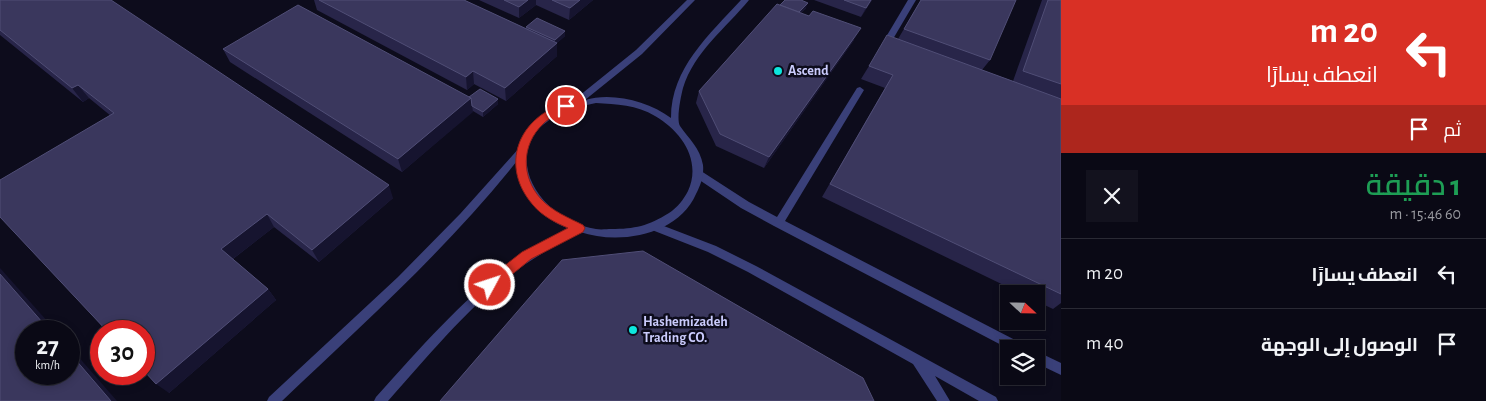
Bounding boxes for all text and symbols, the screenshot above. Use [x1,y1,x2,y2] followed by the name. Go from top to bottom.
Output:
[1310,14,1378,49] text: 20 m
[1396,20,1461,85] icon: left
[788,64,829,78] place label: Ascend
[1266,64,1378,86] text: انعطف يسارًا
[772,65,784,77] marker: Ascend
[545,85,587,127] pin
[552,92,580,120] icon: arrive
[1405,115,1433,143] icon: arrive
[1443,121,1461,140] text: ثم
[1086,170,1138,222] button: close
[1366,171,1461,201] text: 1 دقيقة
[1390,206,1461,222] text: 60 m · 15:46
[463,258,515,310] position arrow
[1433,260,1461,288] icon: left
[1086,264,1123,283] text: 20 m
[1312,266,1418,285] text: انعطف يسارًا
[1000,285,1045,330] north arrow
[1000,285,1045,385] map controls
[643,315,728,345] place label: Hashemizadeh Trading CO.
[90,320,155,385] speed limit sign: 30
[627,324,639,336] marker: Hashemizadeh Trading CO.
[1433,330,1461,358] icon: arrive
[36,334,59,359] text: 27
[1086,334,1124,353] text: 40 m
[1261,336,1418,355] text: الوصول إلى الوجهة
[1000,340,1045,385] button: layers
[35,359,60,371] text: km/h

